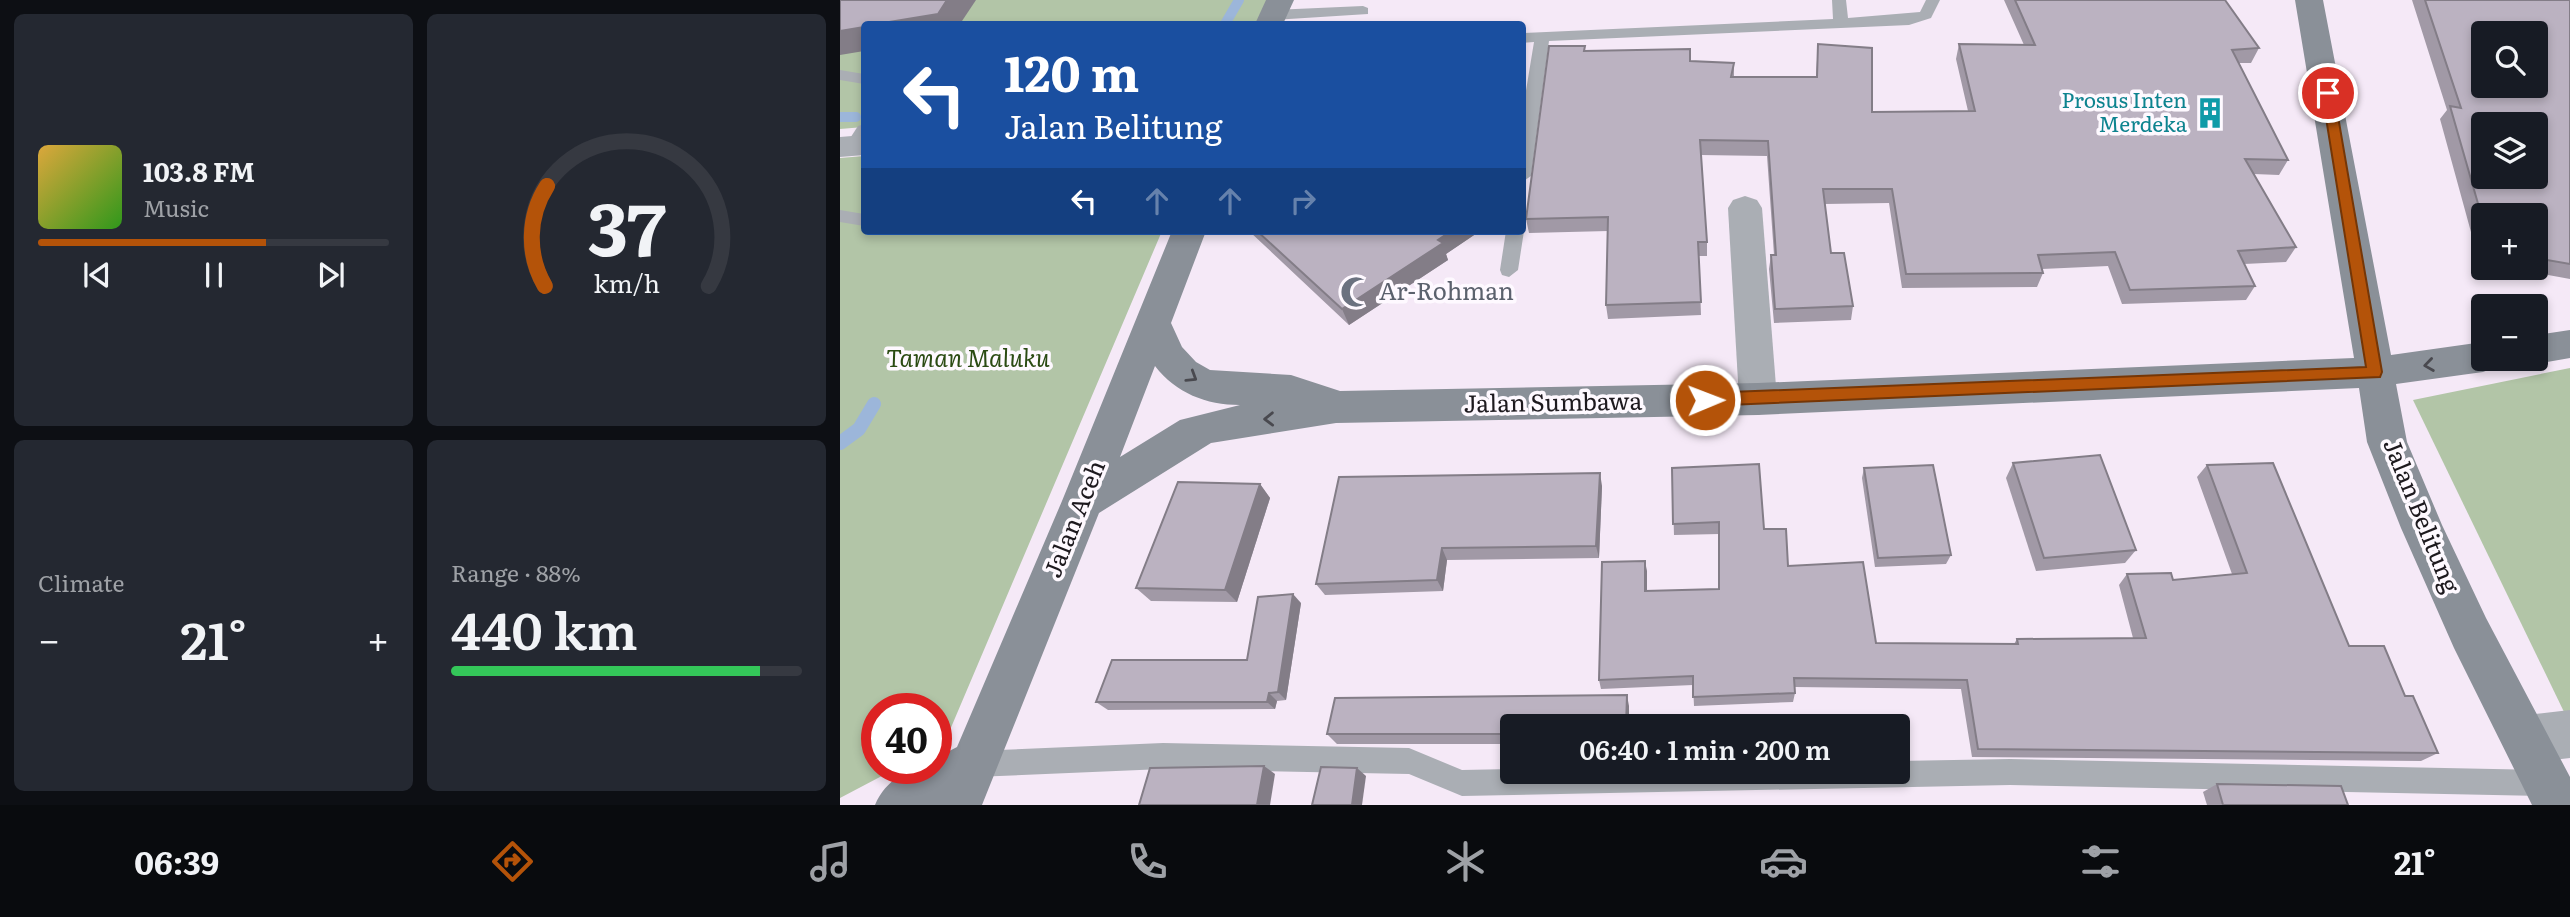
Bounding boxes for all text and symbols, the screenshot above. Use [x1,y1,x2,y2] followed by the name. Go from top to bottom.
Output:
[2471,21,2548,371] map controls
[2471,21,2548,98] button: search
[1004,34,1139,107] text: 120 m
[889,49,980,140] icon: left
[2298,63,2358,123] pin
[2309,74,2347,112] icon: arrive
[2061,83,2188,138] place label: Prosus Inten Merdeka
[2193,96,2227,130] building icon: Prosus Inten Merdeka
[1004,101,1223,149] text: Jalan Belitung
[2471,112,2548,189] button: layers
[143,151,255,190] text: 103.8 FM
[587,170,666,278] text: 37
[1065,182,1103,220] icon: left
[1138,182,1176,220] icon: ahead
[1211,182,1249,220] icon: ahead
[1284,182,1322,220] icon: right
[143,190,209,224] text: Music
[2471,203,2548,280] button: +
[78,256,116,294] icon: previous
[195,256,233,294] icon: pause
[312,256,350,294] icon: next
[593,264,660,301] text: km/h
[1379,272,1514,307] place label: Ar-Rohman
[1339,275,1373,309] mosque icon: Ar-Rohman
[2471,294,2548,371] button: −
[886,339,1050,374] park label: Taman Maluku
[2423,357,2435,372] one-way arrow
[1668,363,1742,437] position arrow
[1184,368,1197,381] one-way arrow
[1463,381,1643,420] street label: Jalan Sumbawa
[1263,411,1274,427] one-way arrow
[2376,432,2470,598] street label: Jalan Belitung
[1033,454,1112,582] street label: Jalan Aceh
[451,555,581,589] text: Range · 88%
[38,565,124,599] text: Climate
[451,589,638,666] text: 440 km
[180,599,247,676] text: 21°
[38,609,60,666] text: −
[367,609,389,666] text: +
[861,693,952,784] speed limit sign: 40
[1579,729,1831,768] text: 06:40 · 1 min · 200 m
[134,837,219,885] text: 06:39
[488,837,537,886] icon: directions
[806,837,855,886] icon: music
[1123,837,1172,886] icon: phone
[1441,837,1490,886] icon: climate
[1759,837,1808,886] icon: car
[2076,837,2125,886] icon: filters
[2394,837,2436,885] text: 21°

